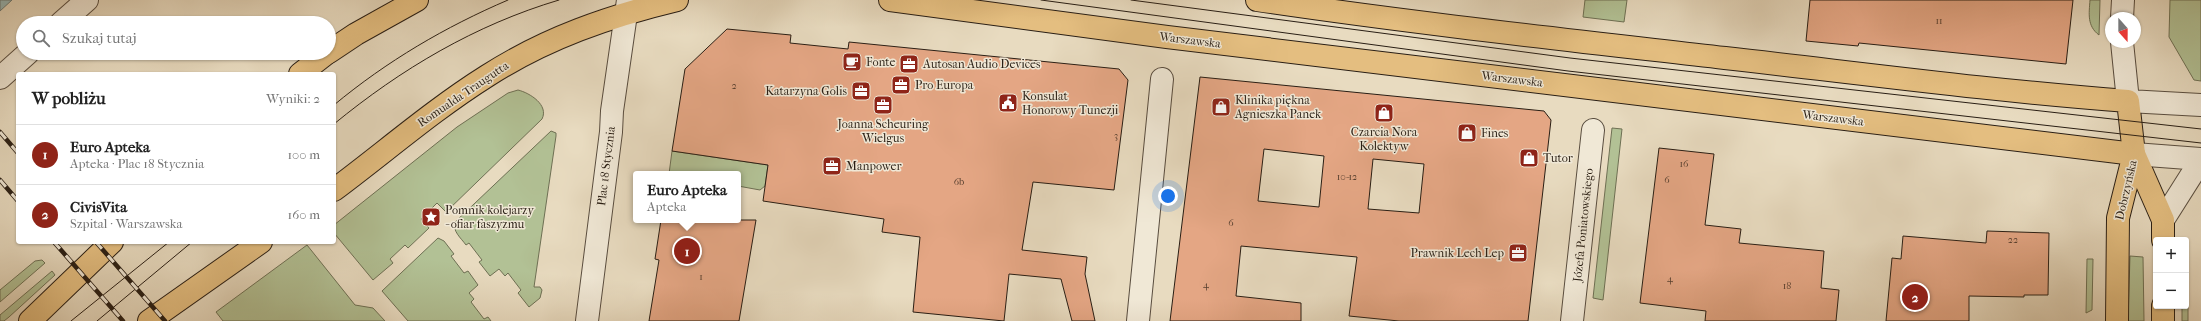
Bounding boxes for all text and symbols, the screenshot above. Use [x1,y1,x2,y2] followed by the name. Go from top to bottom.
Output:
[2105,12,2141,48] north arrow
[1935,15,1943,27] house number: 11
[16,16,336,60] search box
[30,27,52,49] icon: search
[62,29,136,47] text: Szukaj tutaj
[1158,29,1222,51] street label: Warszawska
[841,51,863,73] cafe icon: Fonte
[898,53,920,75] office icon: Autosan Audio Devices
[866,55,896,69] place label: Fonte
[922,57,1041,71] place label: Autosan Audio Devices
[415,58,512,130] street label: Romualda Traugutta
[1480,68,1544,90] street label: Warszawska
[890,74,912,96] office icon: Pro Europa
[915,78,974,92] place label: Pro Europa
[731,80,737,92] house number: 2
[850,80,872,102] office icon: Katarzyna Golis
[765,84,848,98] place label: Katarzyna Golis
[32,88,106,108] text: W pobliżu
[1022,89,1119,117] place label: Konsulat Honorowy Tunezji
[266,91,320,106] text: Wyniki: 2
[997,92,1019,114] public building icon: Konsulat Honorowy Tunezji
[1234,93,1322,121] place label: Klinika piękna Agnieszka Panek
[872,94,894,116] office icon: Joanna Scheuring Wielgus
[1210,96,1232,118] shop icon: Klinika piękna Agnieszka Panek
[1373,102,1395,124] shop icon: Czarcia Nora Kolektyw
[1801,107,1865,129] street label: Warszawska
[837,117,929,145] place label: Joanna Scheuring Wielgus
[1456,122,1478,144] shop icon: Fines
[594,125,618,207] street label: Plac 18 Stycznia
[1351,125,1418,153] place label: Czarcia Nora Kolektyw
[1481,126,1509,140] place label: Fines
[1114,130,1118,142] house number: 3
[70,138,150,156] text: Euro Apteka
[43,147,47,162] text: 1
[287,147,320,162] text: 100 m
[1518,147,1540,169] shop icon: Tutor
[1543,151,1574,165] place label: Tutor
[821,155,843,177] office icon: Manpower
[70,156,204,171] text: Apteka · Plac 18 Stycznia
[1680,158,1689,170] house number: 16
[2112,158,2140,221] street label: Dobrzyńska
[846,159,902,173] place label: Manpower
[1570,167,1596,284] street label: Józefa Poniatowskiego
[633,171,741,223] popup
[1337,171,1357,183] house number: 10-12
[1664,174,1670,186] house number: 6
[954,176,964,188] house number: 6b
[647,181,727,199] text: Euro Apteka
[1158,186,1178,206] your location
[70,198,127,216] text: CivisVita
[647,199,686,214] text: Apteka
[445,203,534,231] place label: Pomnik kolejarzy - ofiar faszyzmu
[420,206,442,228] place icon: Pomnik kolejarzy - ofiar faszyzmu
[42,207,48,222] text: 2
[288,207,320,222] text: 160 m
[70,216,183,231] text: Szpital · Warszawska
[1228,217,1234,229] house number: 6
[2008,234,2018,246] house number: 22
[674,236,700,266] pin: 1
[2153,237,2189,309] map controls
[2153,237,2189,273] button: +
[1507,242,1529,264] office icon: Prawnik Lech Lep
[1411,246,1504,260] place label: Prawnik Lech Lep
[699,271,703,283] house number: 1
[1667,273,1674,285] house number: 4
[2153,273,2189,309] button: −
[1203,279,1210,291] house number: 4
[1783,280,1791,292] house number: 18
[1902,282,1928,312] pin: 2

